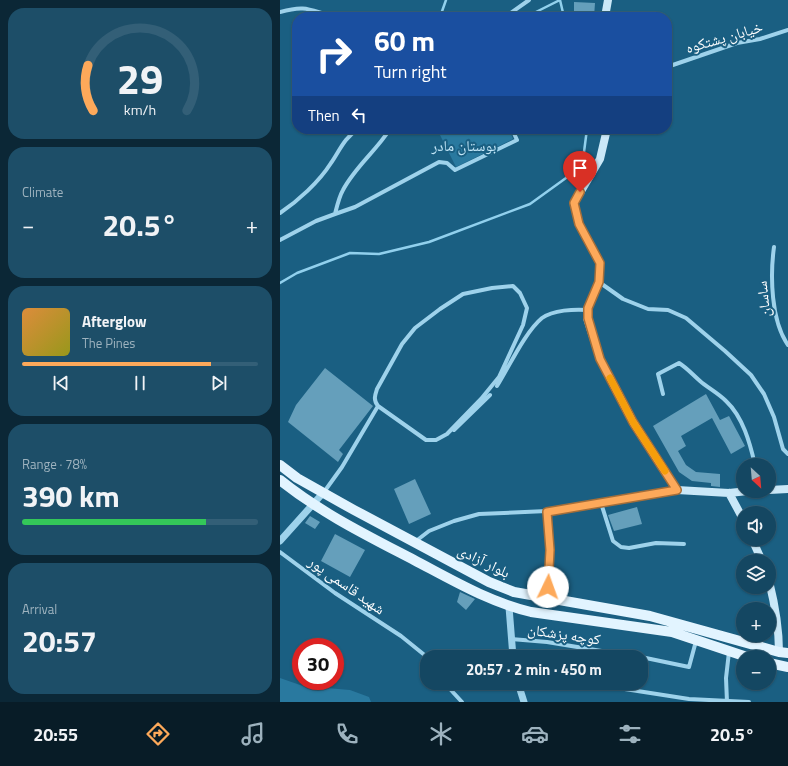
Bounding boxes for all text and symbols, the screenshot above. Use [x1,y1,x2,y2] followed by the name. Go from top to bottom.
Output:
[683,15,766,59] street label: خیابان پشتکوه
[374,19,435,62] text: 60 m
[308,28,360,80] icon: right
[117,47,163,110] text: 29
[374,58,447,85] text: Turn right
[124,99,156,121] text: km/h
[308,104,340,127] text: Then
[348,104,370,126] icon: left
[431,134,496,157] park label: بوستان مادر
[563,151,597,192] pin
[569,157,591,179] icon: arrive
[22,182,63,202] text: Climate
[103,202,177,248] text: 20.5°
[22,208,34,242] text: −
[246,208,258,242] text: +
[750,280,776,318] street label: ساسان
[82,310,147,333] text: Afterglow
[82,333,135,353] text: The Pines
[50,372,72,394] icon: previous
[129,372,151,394] icon: pause
[208,372,230,394] icon: next
[22,454,87,474] text: Range · 78%
[736,458,776,498] north arrow
[736,458,776,690] map controls
[22,473,120,519] text: 390 km
[736,506,776,546] button: sound
[454,538,514,584] street label: بلوار آزادی
[303,549,390,620] street label: شهید قاسمی پور
[736,554,776,594] button: layers
[527,566,569,608] position arrow
[22,599,57,619] text: Arrival
[736,602,776,642] button: +
[22,618,97,664] text: 20:57
[526,618,602,650] street label: کوچه پزشکان
[292,638,344,690] speed limit sign: 30
[736,650,776,690] button: −
[466,658,602,681] text: 20:57 · 2 min · 450 m
[144,720,172,748] icon: directions
[239,720,267,748] icon: music
[333,720,361,748] icon: phone
[427,720,455,748] icon: climate
[521,720,549,748] icon: car
[616,720,644,748] icon: filters
[33,721,78,748] text: 20:55
[710,721,755,748] text: 20.5°

